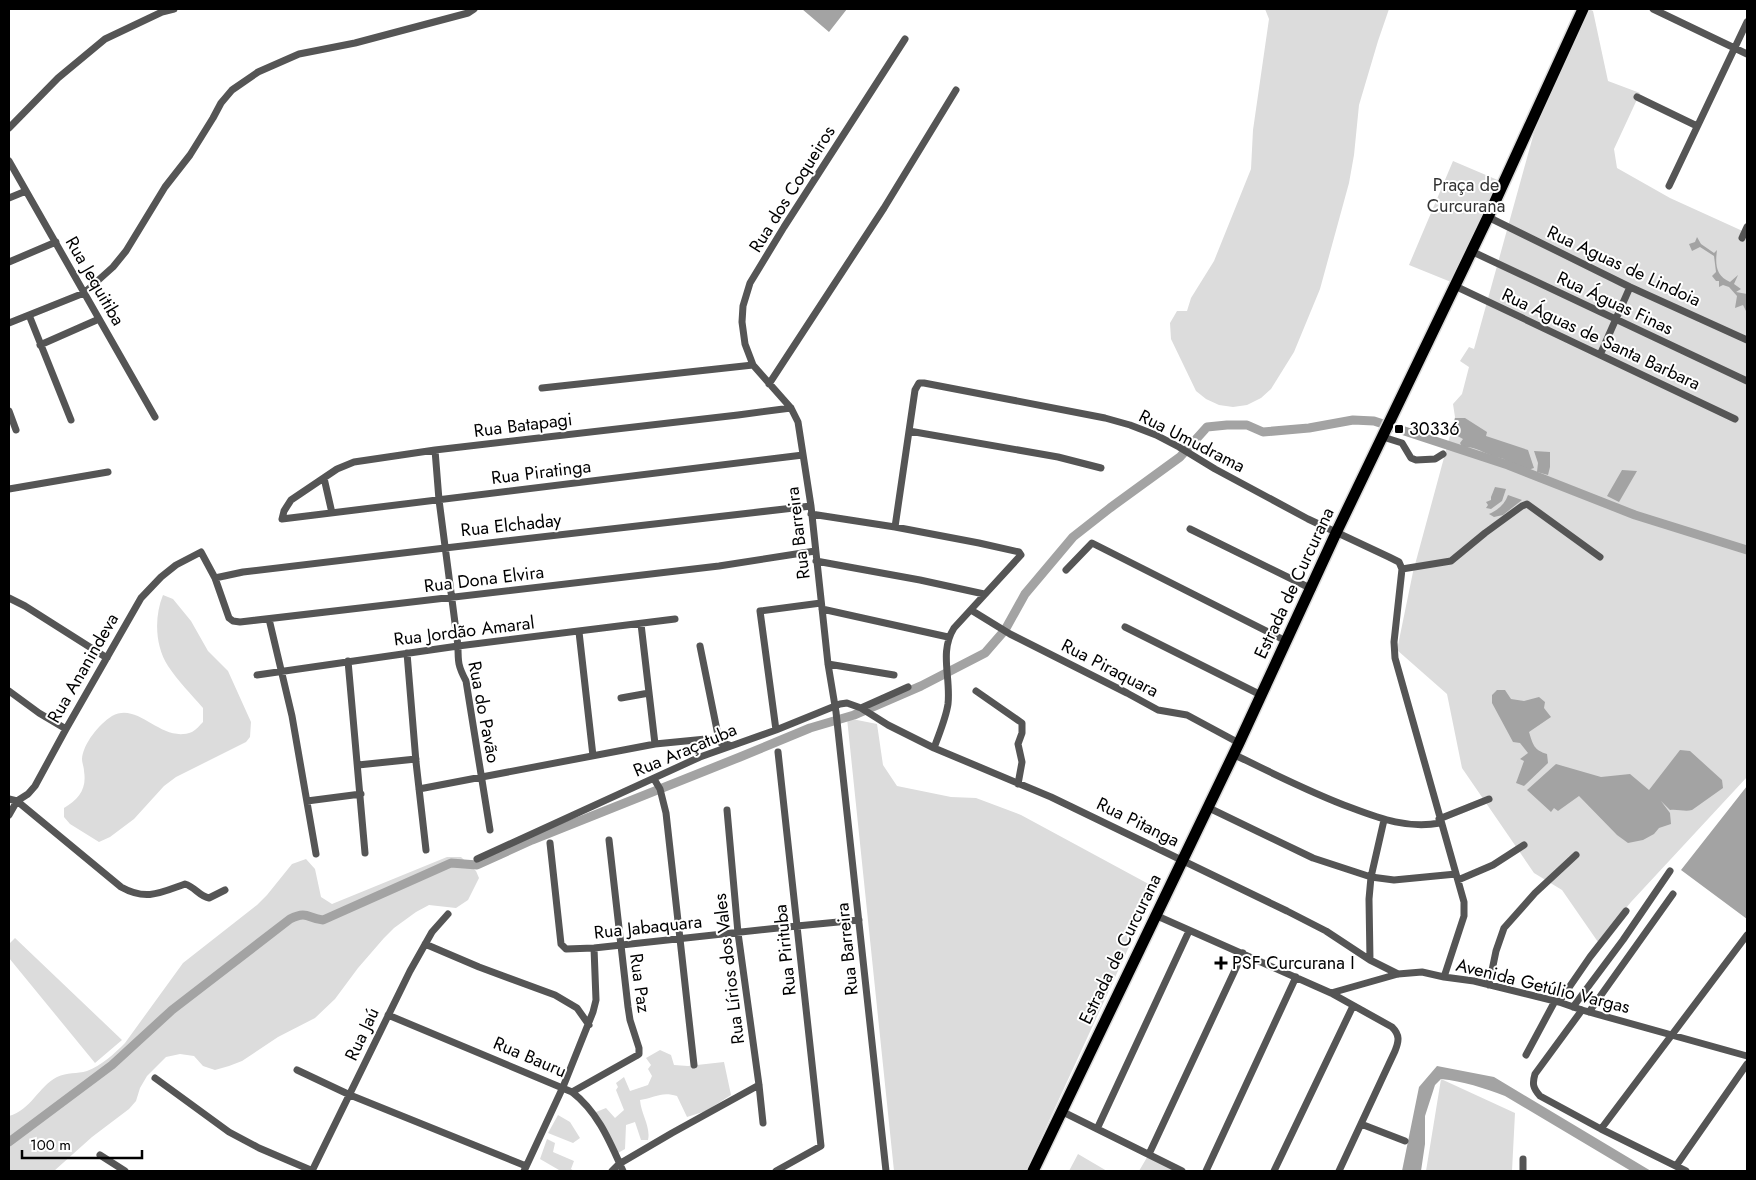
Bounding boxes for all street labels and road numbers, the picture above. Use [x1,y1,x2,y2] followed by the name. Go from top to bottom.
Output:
[743,121,841,257] street label: Rua dos Coqueiros
[1543,219,1705,313] street label: Rua Aguas de Lindoia
[59,231,131,331] street label: Rua Jequitiba
[1553,265,1677,341] street label: Rua Águas Finas
[1497,281,1705,397] street label: Rua Águas de Santa Barbara
[1134,403,1250,479] street label: Rua Umudrama
[472,406,574,444] street label: Rua Batapagi
[490,453,592,491] street label: Rua Piratinga
[779,485,817,581] street label: Rua Barreira
[1248,503,1340,663] street label: Estrada de Curcurana
[459,507,563,543] street label: Rua Elchaday
[423,559,545,599] street label: Rua Dona Elvira
[41,608,125,728] street label: Rua Ananindeva
[392,609,536,653] street label: Rua Jordão Amaral
[1057,632,1163,704] street label: Rua Piraquara
[461,659,507,765] street label: Rua do Pavão
[629,716,741,784] street label: Rua Araçatuba
[1092,791,1184,853] street label: Rua Pitanga
[1072,869,1168,1029] street label: Estrada de Curcurana
[707,892,751,1046] street label: Rua Lírios dos Vales
[829,901,865,997] street label: Rua Barreira
[767,903,803,997] street label: Rua Pirituba
[593,908,703,946] street label: Rua Jabaquara
[623,952,657,1015] street label: Rua Paz
[1453,952,1633,1020] street label: Avenida Getúlio Vargas
[338,1003,386,1065] street label: Rua Jaú
[489,1030,571,1084] street label: Rua Bauru

